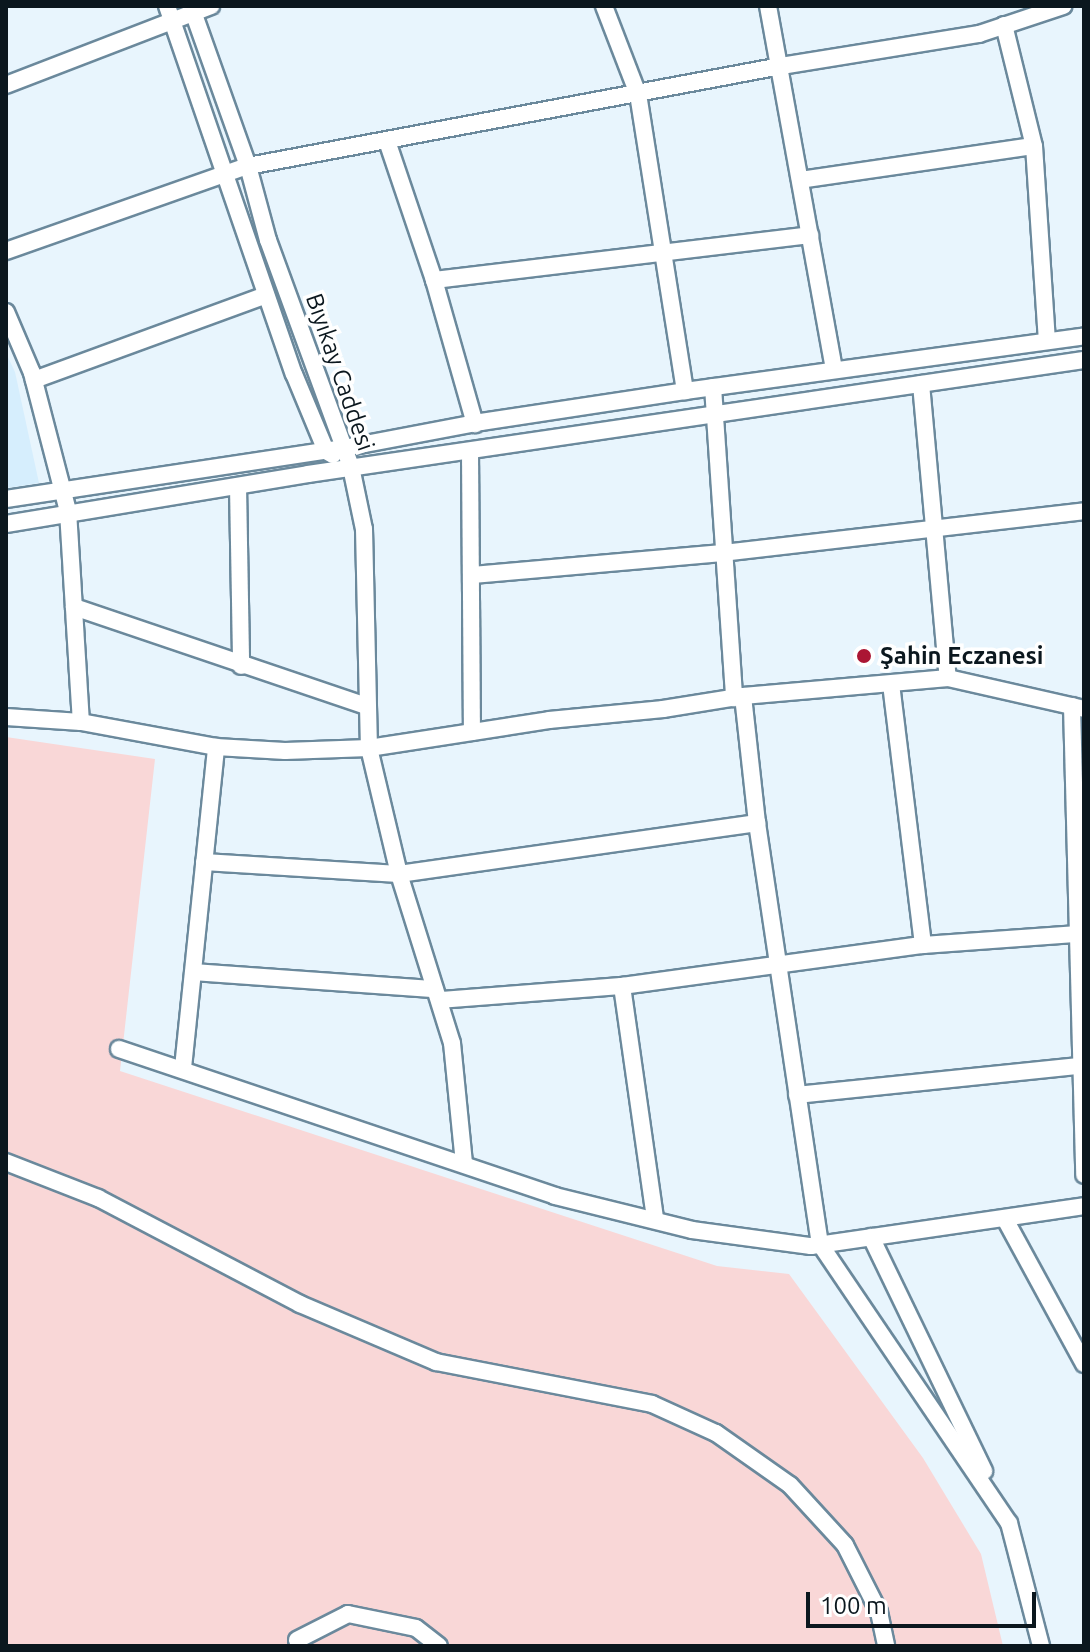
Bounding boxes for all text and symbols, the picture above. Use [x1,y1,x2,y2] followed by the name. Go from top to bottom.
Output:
[300,290,380,454] street label: Bıyıkay Caddesi
[880,642,1044,670] place label: Şahin Eczanesi
[855,647,873,665] marker: Şahin Eczanesi
[810,1576,1040,1626] scale bar
[820,1592,887,1619] text: 100 m

